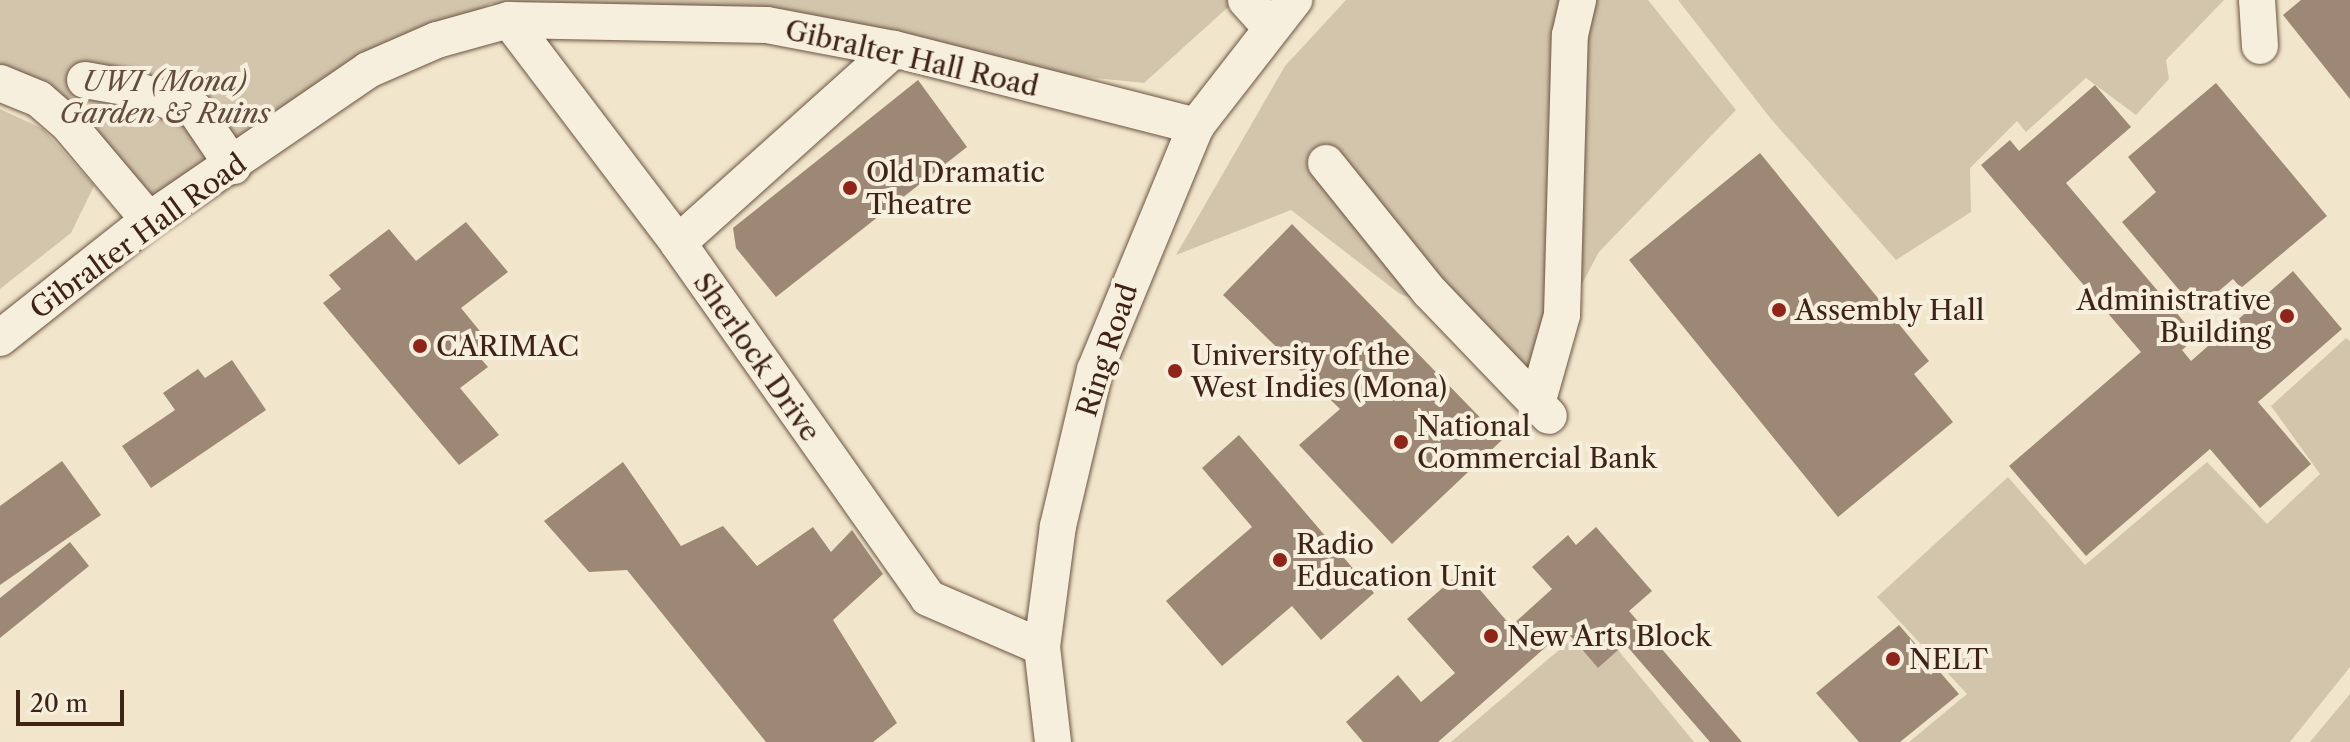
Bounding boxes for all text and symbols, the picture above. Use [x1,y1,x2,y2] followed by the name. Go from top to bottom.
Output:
[782,12,1042,104] street label: Gibralter Hall Road
[59,64,271,130] park label: UWI (Mona) Garden & Ruins
[23,146,253,326] street label: Gibralter Hall Road
[866,155,1045,221] place label: Old Dramatic Theatre
[841,179,859,197] marker: Old Dramatic Theatre
[686,266,828,448] street label: Sherlock Drive
[1070,279,1144,421] street label: Ring Road
[2076,283,2271,349] place label: Administrative Building
[1795,293,1985,327] place label: Assembly Hall
[1770,301,1788,319] marker: Assembly Hall
[2278,307,2296,325] marker: Administrative Building
[436,329,579,363] place label: CARIMAC
[411,337,429,355] marker: CARIMAC
[1191,338,1447,404] place label: University of the West Indies (Mona)
[1166,362,1184,380] marker: University of the West Indies (Mona)
[1417,409,1657,475] place label: National Commercial Bank
[1392,433,1410,451] marker: National Commercial Bank
[1296,527,1496,593] place label: Radio Education Unit
[1271,551,1289,569] marker: Radio Education Unit
[1507,619,1713,653] place label: New Arts Block
[1482,627,1500,645] marker: New Arts Block
[1909,642,1988,676] place label: NELT
[1884,650,1902,668] marker: NELT
[20,674,128,724] scale bar
[30,689,88,718] text: 20 m

